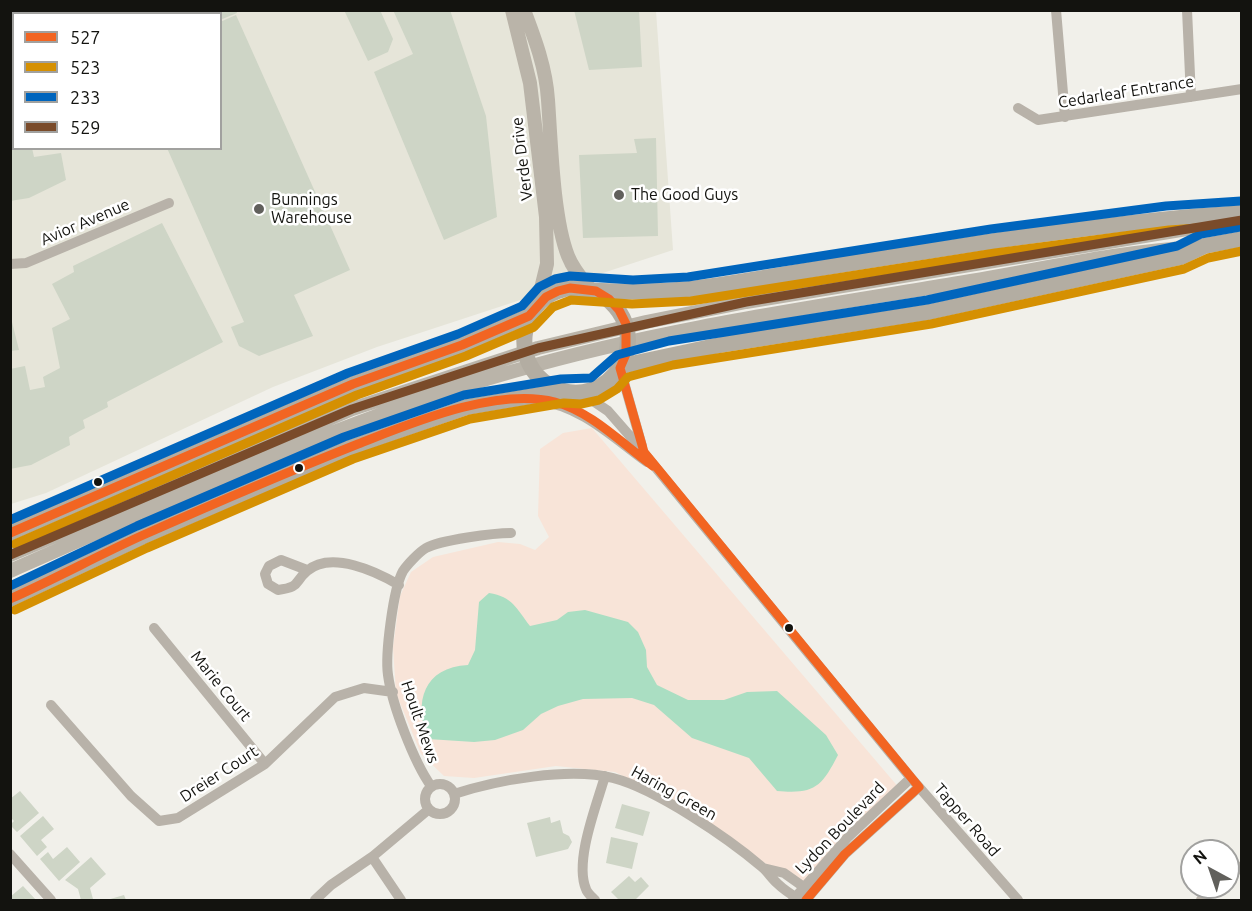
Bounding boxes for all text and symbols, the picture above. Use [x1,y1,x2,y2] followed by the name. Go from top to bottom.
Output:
[12,12,222,150] legend
[70,27,100,47] text: 527
[70,57,100,77] text: 523
[1057,72,1195,112] street label: Cedarleaf Entrance
[70,87,100,107] text: 233
[507,116,537,202] street label: Verde Drive
[70,117,100,137] text: 529
[631,185,738,205] place label: The Good Guys
[612,188,626,202] marker: The Good Guys
[271,190,352,228] place label: Bunnings Warehouse
[38,195,132,249] street label: Avior Avenue
[252,202,266,216] marker: Bunnings Warehouse
[293,462,305,474] unlabelled marker
[92,476,104,488] unlabelled marker
[783,622,795,634] unlabelled marker
[187,647,255,725] street label: Marie Court
[397,678,443,766] street label: Hoult Mews
[176,742,262,806] street label: Dreier Court
[628,762,720,824] street label: Haring Green
[791,778,889,878] street label: Lydon Boulevard
[930,779,1004,861] street label: Tapper Road
[1180,839,1240,899] north arrow
[1189,846,1210,867] text: N

